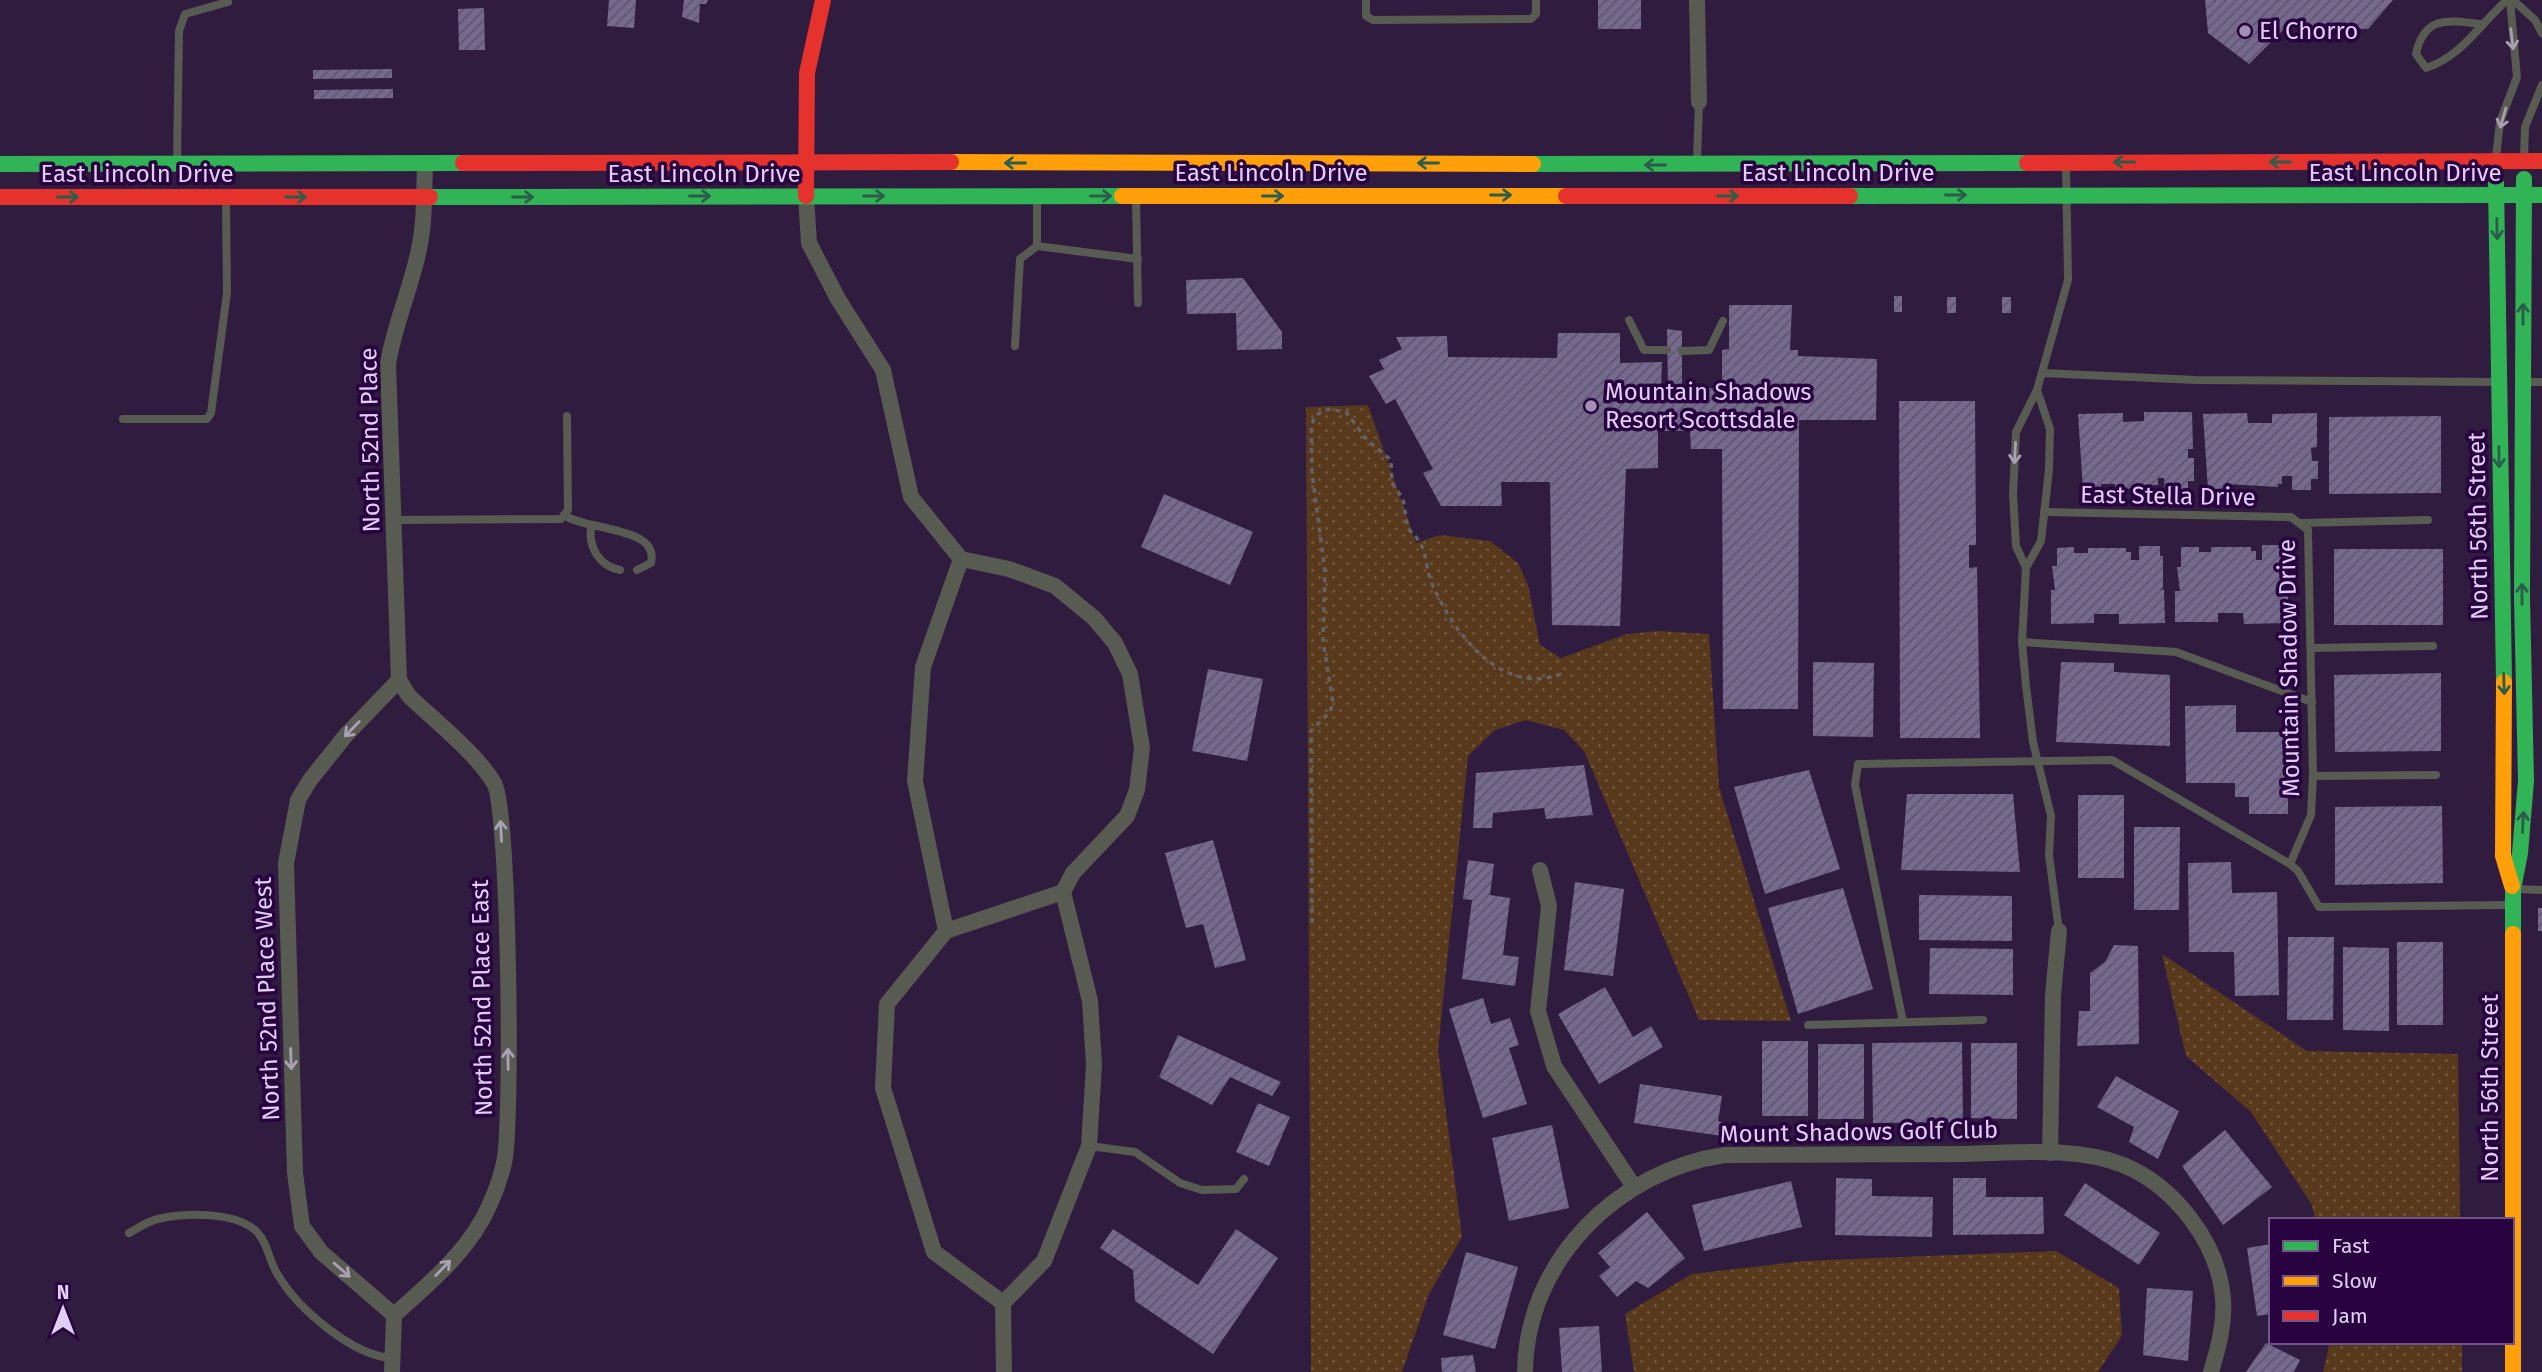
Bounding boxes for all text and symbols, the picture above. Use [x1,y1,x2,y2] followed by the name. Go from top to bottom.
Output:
[2259,17,2358,45] place label: El Chorro
[2237,23,2253,39] marker: El Chorro
[2506,27,2519,49] one-way arrow
[2495,107,2508,129] one-way arrow
[2113,155,2136,169] one-way arrow
[2269,155,2292,168] one-way arrow
[1003,156,1026,170] one-way arrow
[1416,156,1439,170] one-way arrow
[1644,158,1667,171] one-way arrow
[1174,159,1368,187] street label: East Lincoln Drive
[1741,159,1935,187] street label: East Lincoln Drive
[2308,159,2502,187] street label: East Lincoln Drive
[40,160,234,188] street label: East Lincoln Drive
[607,160,801,188] street label: East Lincoln Drive
[1489,188,1512,202] one-way arrow
[1944,188,1967,202] one-way arrow
[689,189,712,203] one-way arrow
[862,189,885,203] one-way arrow
[1090,189,1113,203] one-way arrow
[1262,189,1285,203] one-way arrow
[1717,189,1740,203] one-way arrow
[56,190,79,204] one-way arrow
[284,190,307,204] one-way arrow
[511,190,534,204] one-way arrow
[2490,218,2504,241] one-way arrow
[2517,303,2530,326] one-way arrow
[354,347,386,533] street label: North 52nd Place
[1605,378,1811,434] place label: Mountain Shadows Resort Scottsdale
[1583,398,1599,414] marker: Mountain Shadows Resort Scottsdale
[2462,432,2494,620] street label: North 56th Street
[2009,441,2022,464] one-way arrow
[2492,445,2506,468] one-way arrow
[2080,480,2256,512] street label: East Stella Drive
[2273,539,2305,797] street label: Mountain Shadow Drive
[2515,583,2529,606] one-way arrow
[2497,672,2510,695] one-way arrow
[343,720,360,737] one-way arrow
[2516,810,2529,833] one-way arrow
[494,821,507,843] one-way arrow
[249,876,285,1121] street label: North 52nd Place West
[466,879,498,1116] street label: North 52nd Place East
[2476,994,2504,1182] street label: North 56th Street
[284,1048,298,1071] one-way arrow
[501,1048,515,1071] one-way arrow
[1720,1116,1998,1148] street label: Mount Shadows Golf Club
[2269,1218,2514,1344] legend
[2332,1233,2370,1259] text: Fast
[435,1260,452,1277] one-way arrow
[333,1262,351,1278] one-way arrow
[2332,1268,2377,1294] text: Slow
[28,1274,98,1344] north arrow
[57,1281,69,1304] text: N
[2332,1303,2368,1329] text: Jam

